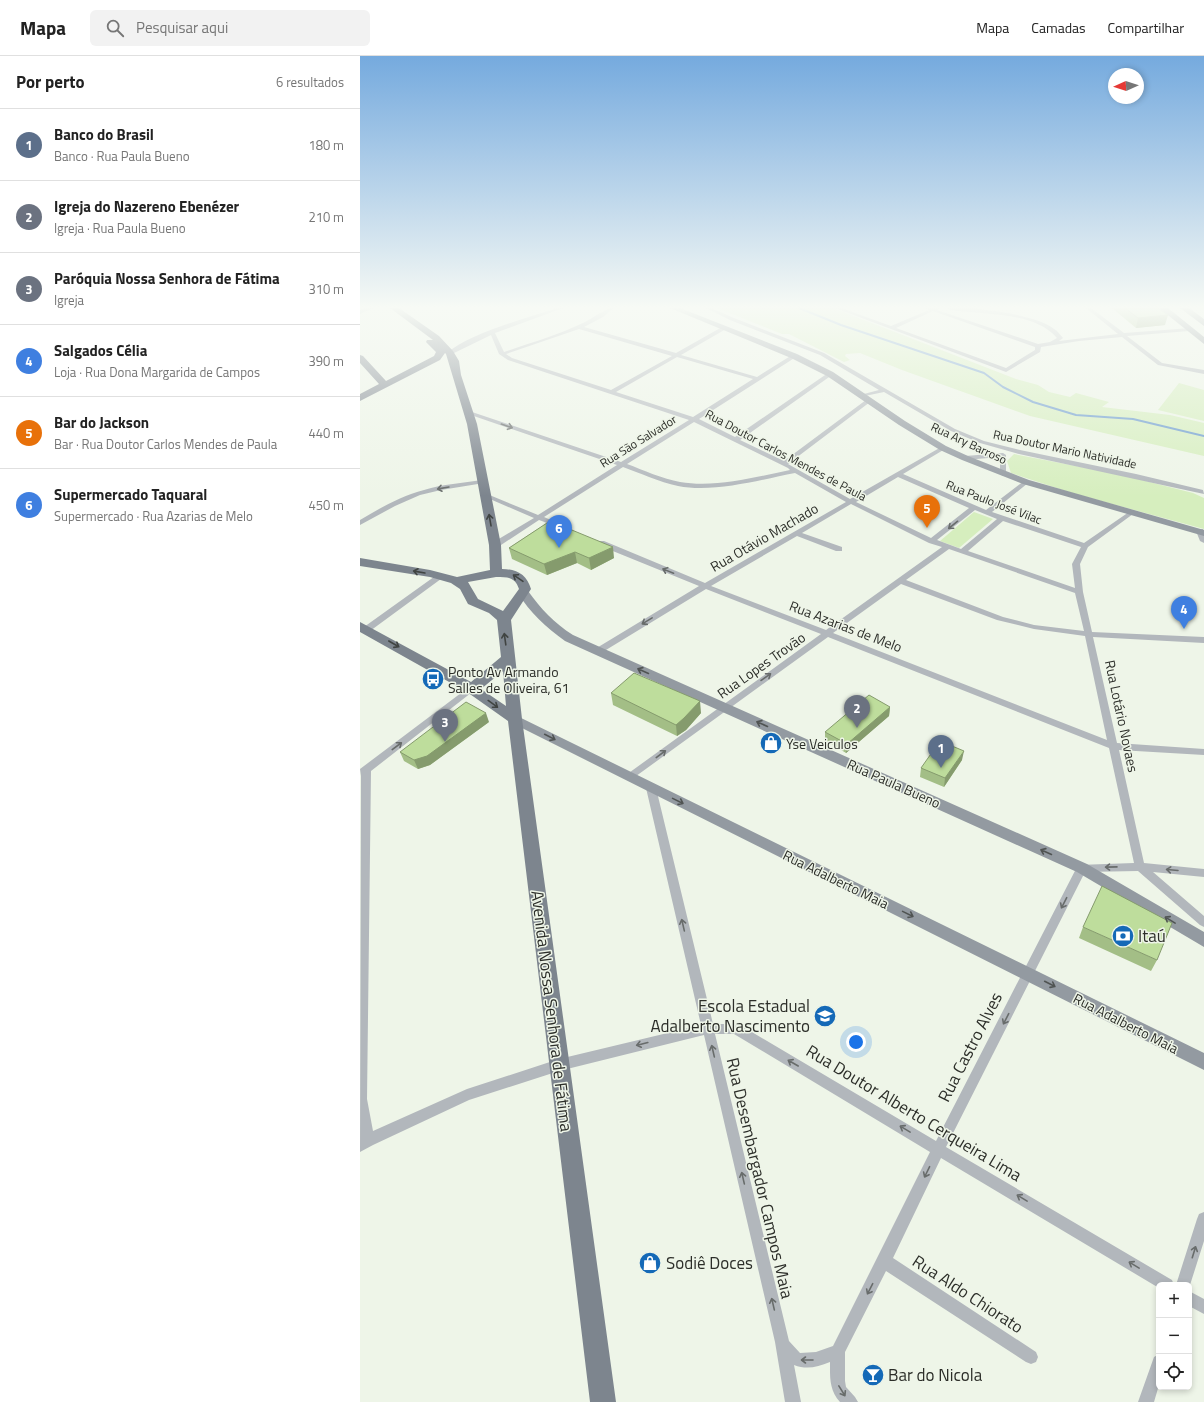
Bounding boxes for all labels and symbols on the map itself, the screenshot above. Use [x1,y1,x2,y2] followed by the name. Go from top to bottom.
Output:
[1108,68,1144,104] north arrow
[702,404,870,506] street label: Rua Doutor Carlos Mendes de Paula
[596,410,680,472] street label: Rua São Salvador
[928,417,1010,469] street label: Rua Ary Barroso
[500,423,513,430] one-way arrow
[992,425,1138,473] street label: Rua Doutor Mario Natividade
[943,475,1045,529] street label: Rua Paulo José Vilac
[437,484,450,492] one-way arrow
[914,495,940,528] pin: 5
[706,497,822,577] street label: Rua Otávio Machado
[486,514,494,527] one-way arrow
[546,515,572,548] pin: 6
[947,520,958,529] one-way arrow
[663,567,675,574] one-way arrow
[413,568,426,576] one-way arrow
[513,574,524,582] one-way arrow
[787,595,905,657] street label: Rua Azarias de Melo
[1171,596,1197,629] pin: 4
[641,617,653,625] one-way arrow
[713,627,809,703] street label: Rua Lopes Trovão
[501,633,509,646] one-way arrow
[388,641,400,649] one-way arrow
[1100,658,1144,774] street label: Rua Lotário Novaes
[448,661,569,698] place label: Ponto Av Armando Salles de Oliveira, 61
[420,666,446,692] bus stop icon: Ponto Av Armando Salles de Oliveira, 61
[638,667,650,674] one-way arrow
[760,673,771,681] one-way arrow
[844,695,870,728] pin: 2
[488,700,499,708] one-way arrow
[432,709,458,742] pin: 3
[756,720,768,727] one-way arrow
[758,730,784,756] shop icon: Yse Veiculos
[786,733,858,754] place label: Yse Veiculos
[543,734,555,741] one-way arrow
[928,735,954,768] pin: 1
[391,742,402,750] one-way arrow
[655,749,666,758] one-way arrow
[844,753,944,813] street label: Rua Paula Bueno
[672,798,684,806] one-way arrow
[779,844,893,914] street label: Rua Adalberto Maia
[1041,848,1053,855] one-way arrow
[1105,864,1118,871] one-way arrow
[1166,866,1179,873] one-way arrow
[524,889,580,1134] street label: Avenida Nossa Senhora de Fátima
[1060,897,1068,909] one-way arrow
[902,911,914,918] one-way arrow
[1165,916,1176,924] one-way arrow
[679,918,686,931] one-way arrow
[1110,923,1136,949] bank icon: Itaú
[1138,923,1166,949] place label: Itaú
[1044,981,1056,988] one-way arrow
[931,987,1009,1107] street label: Rua Castro Alves
[1070,987,1182,1059] street label: Rua Adalberto Maia
[651,993,810,1039] place label: Escola Estadual Adalberto Nascimento
[812,1003,838,1029] school or university icon: Escola Estadual Adalberto Nascimento
[1001,1013,1009,1025] one-way arrow
[846,1032,866,1052] your location
[801,1038,1027,1188] street label: Rua Doutor Alberto Cerqueira Lima
[636,1041,649,1049] one-way arrow
[708,1045,716,1058] one-way arrow
[720,1055,801,1302] street label: Rua Desembargador Campos Maia
[787,1058,799,1066] one-way arrow
[899,1124,911,1132] one-way arrow
[923,1166,930,1178] one-way arrow
[738,1171,746,1184] one-way arrow
[1016,1194,1028,1202] one-way arrow
[1191,1246,1198,1259] one-way arrow
[907,1248,1029,1340] street label: Rua Aldo Chiorato
[637,1250,663,1276] shop icon: Sodiê Doces
[666,1250,753,1276] place label: Sodiê Doces
[1129,1261,1140,1269] one-way arrow
[866,1283,873,1295] one-way arrow
[768,1298,776,1311] one-way arrow
[800,1356,813,1364] one-way arrow
[860,1362,886,1388] bar icon: Bar do Nicola
[888,1362,983,1388] place label: Bar do Nicola
[838,1385,846,1396] one-way arrow

